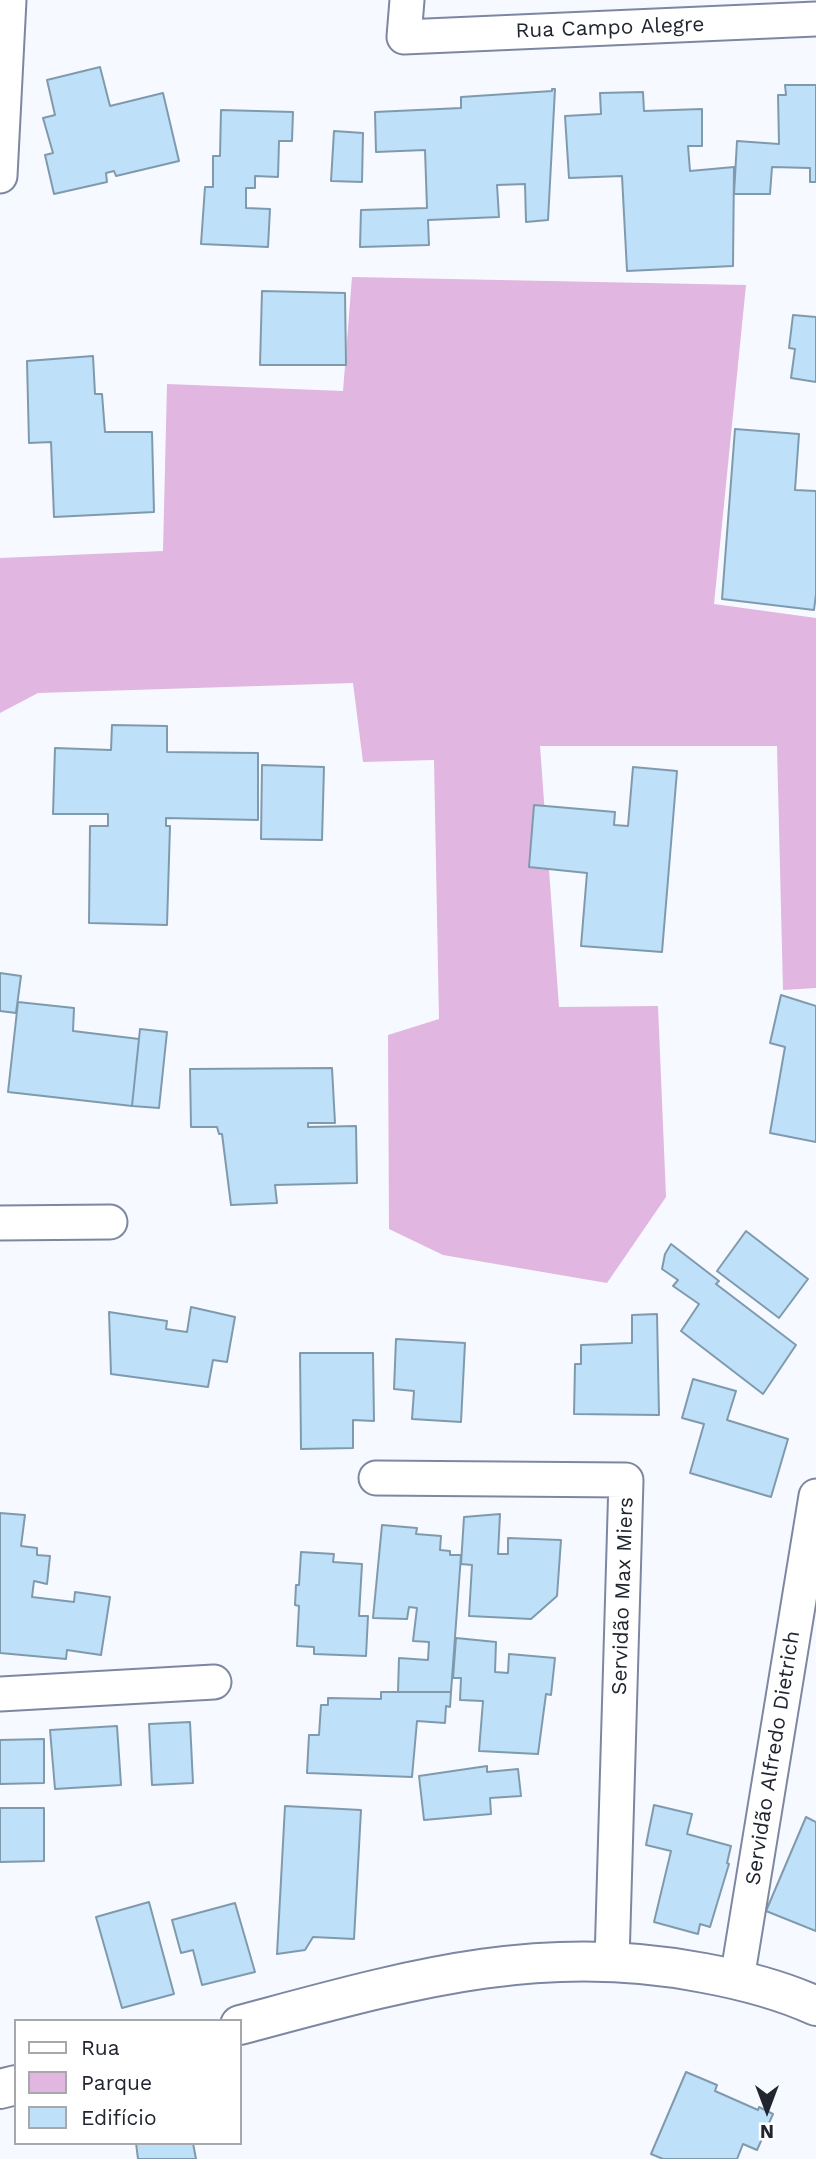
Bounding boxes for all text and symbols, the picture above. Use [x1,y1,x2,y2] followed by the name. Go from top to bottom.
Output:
[515,12,705,44] street label: Rua Campo Alegre
[607,1496,639,1696] street label: Servidão Max Miers
[740,1629,806,1887] street label: Servidão Alfredo Dietrich
[14,2019,242,2145] legend
[81,2035,120,2060] text: Rua
[81,2070,152,2095] text: Parque
[732,2075,802,2145] north arrow
[81,2105,157,2130] text: Edifício
[760,2120,774,2143] text: N

